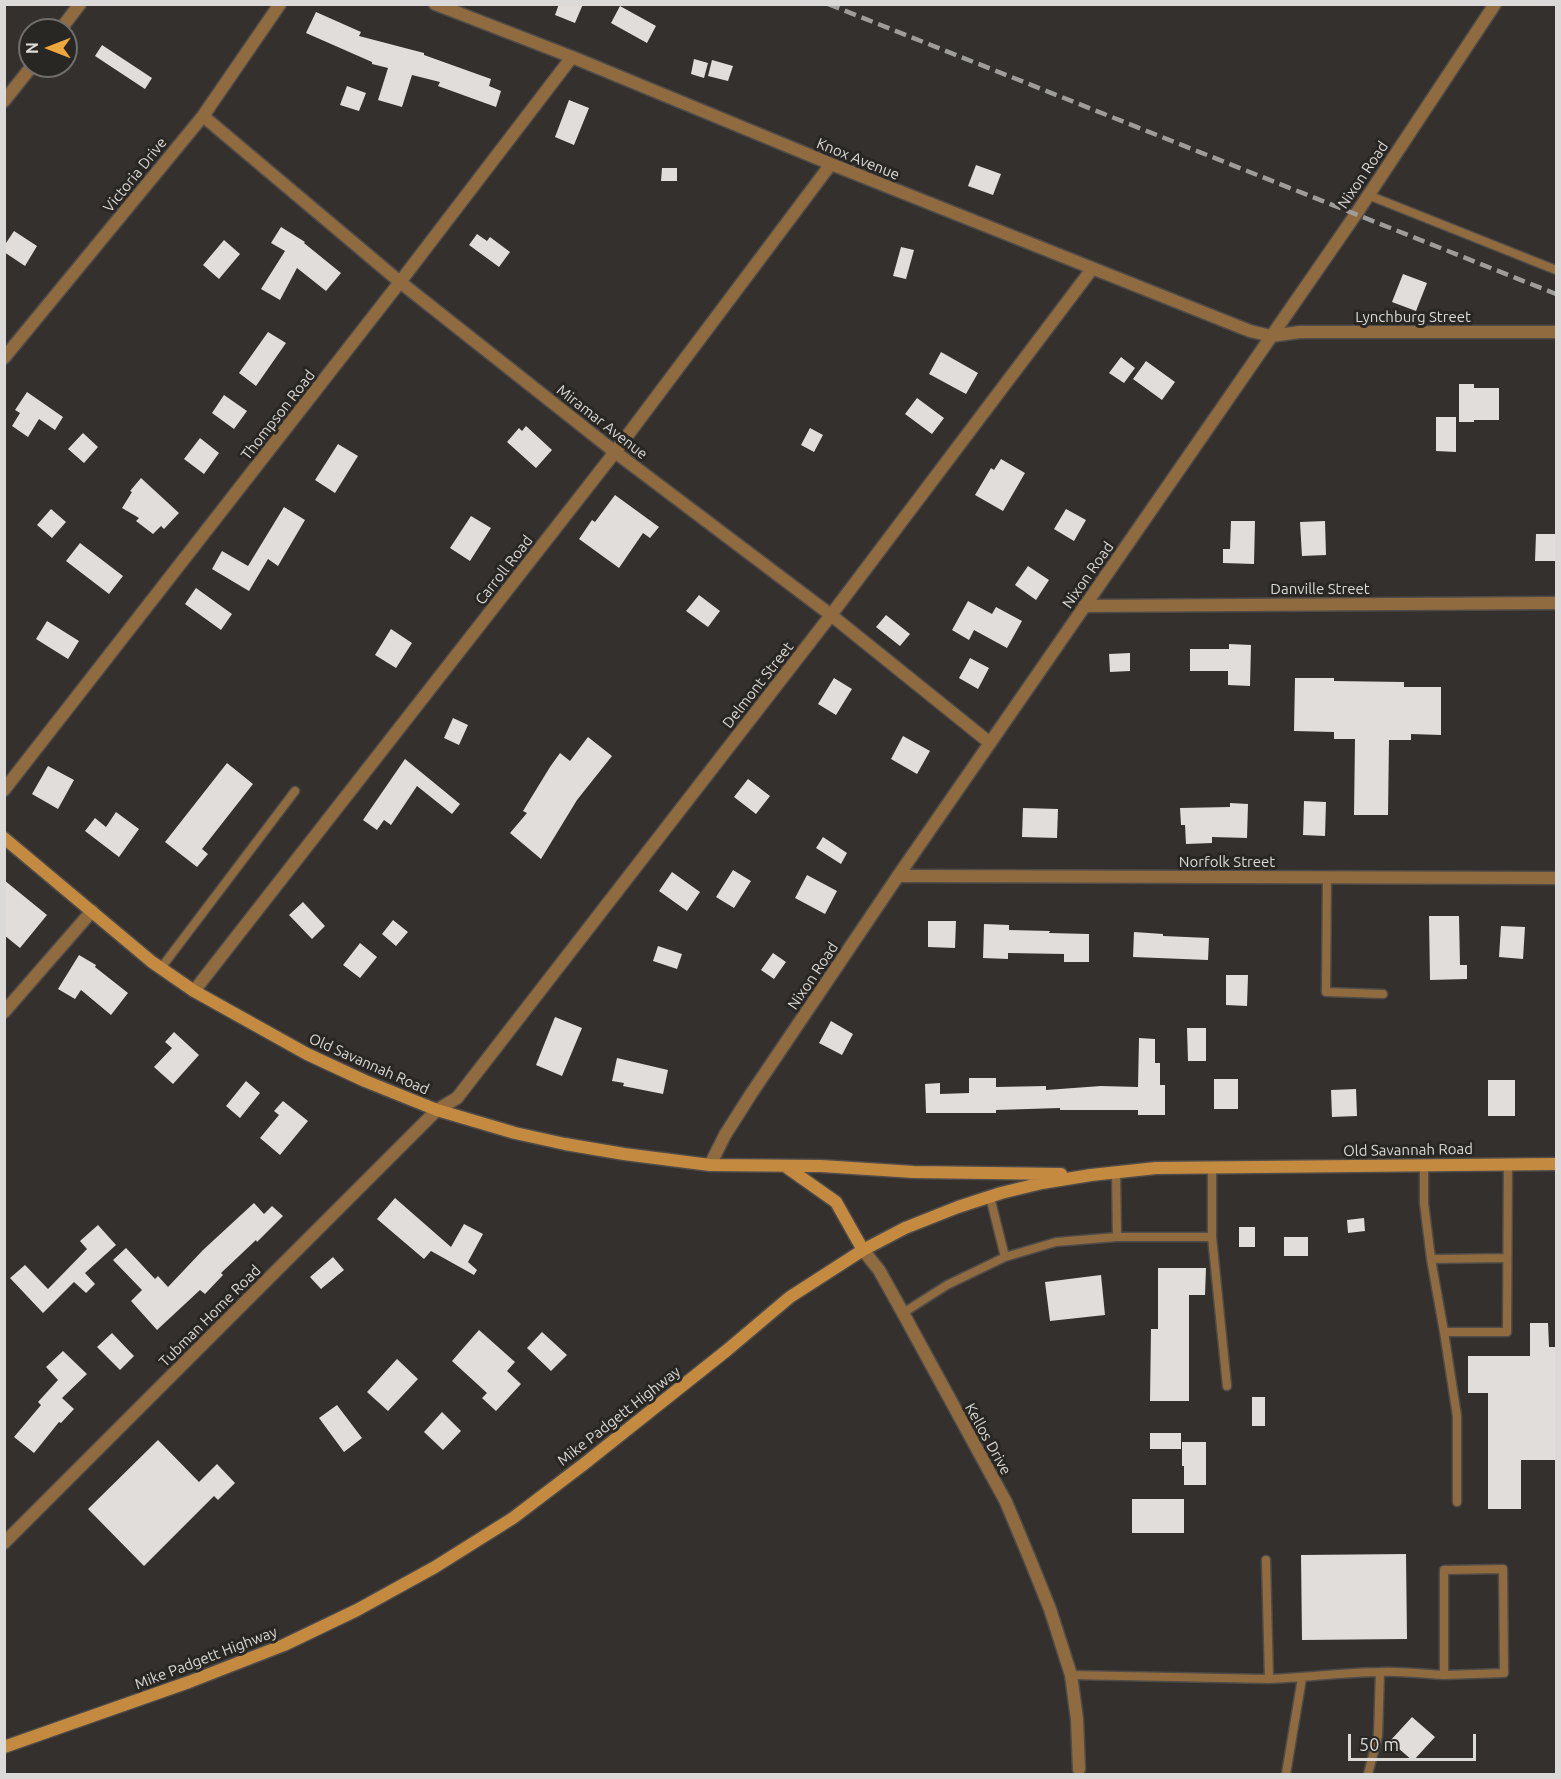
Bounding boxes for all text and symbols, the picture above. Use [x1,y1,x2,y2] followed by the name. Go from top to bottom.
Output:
[18,18,78,78] north arrow
[23,42,41,54] text: N
[99,134,171,216] street label: Victoria Drive
[814,134,902,184] street label: Knox Avenue
[1334,138,1392,212] street label: Nixon Road
[1355,308,1471,326] street label: Lynchburg Street
[237,366,319,464] street label: Thompson Road
[553,381,651,463] street label: Miramar Avenue
[471,532,537,608] street label: Carroll Road
[1059,538,1117,612] street label: Nixon Road
[1270,580,1370,598] street label: Danville Street
[719,638,797,732] street label: Delmont Street
[1179,853,1275,871] street label: Norfolk Street
[784,939,842,1013] street label: Nixon Road
[306,1029,432,1099] street label: Old Savannah Road
[1343,1140,1473,1160] street label: Old Savannah Road
[155,1261,265,1371] street label: Tubman Home Road
[554,1362,684,1470] street label: Mike Padgett Highway
[961,1400,1015,1478] street label: Kellos Drive
[132,1623,280,1693] street label: Mike Padgett Highway
[1351,1722,1478,1760] scale bar
[1359,1734,1399,1754] text: 50 m

